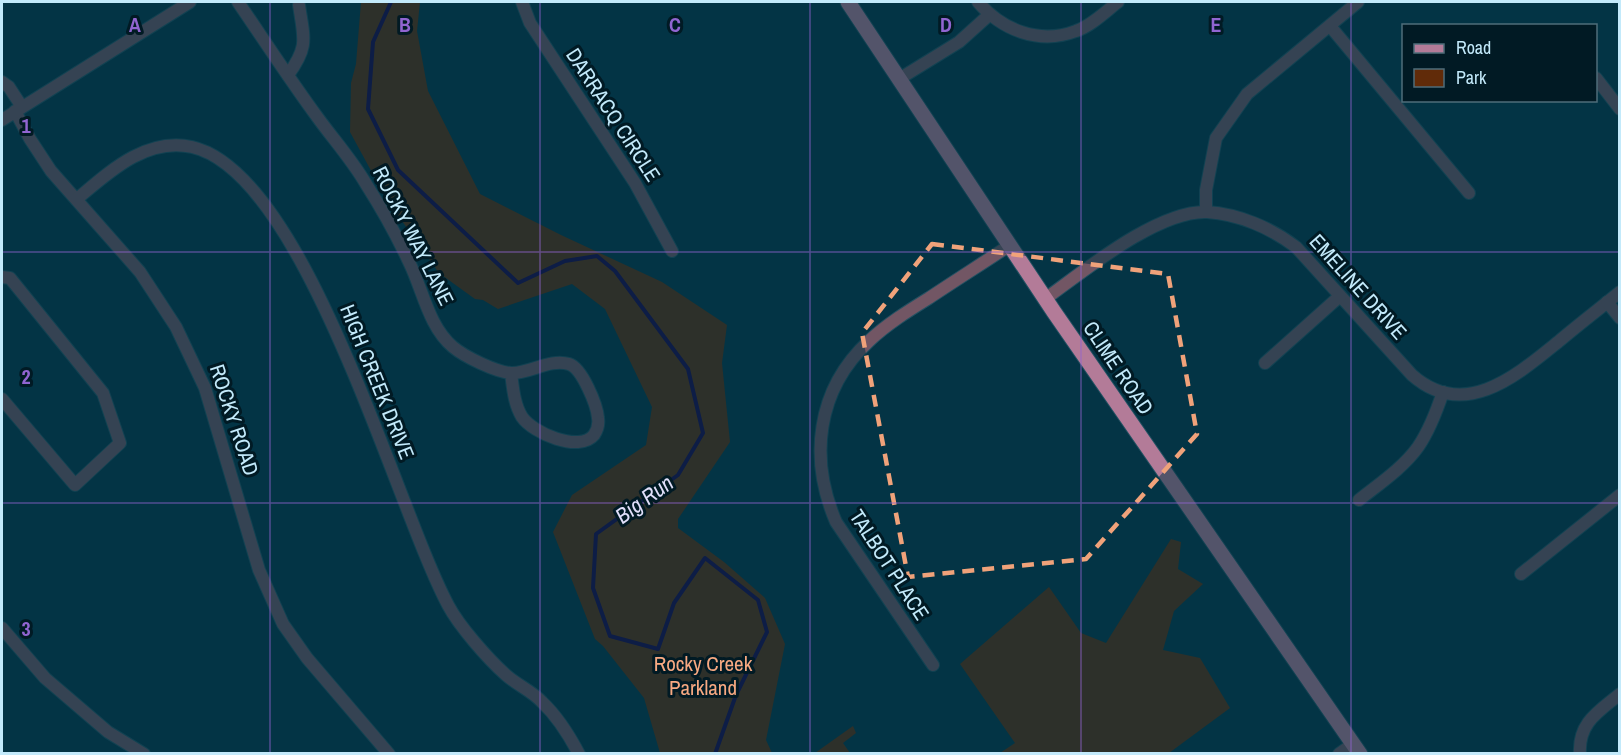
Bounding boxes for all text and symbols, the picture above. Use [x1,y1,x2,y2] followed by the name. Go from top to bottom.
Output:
[129,11,141,38] text: A
[399,11,411,38] text: B
[669,11,681,38] text: C
[940,11,952,38] text: D
[1211,11,1222,38] text: E
[1402,24,1597,102] legend
[1456,35,1491,60] text: Road
[559,42,668,187] street label: DARRACQ CIRCLE
[1456,65,1487,90] text: Park
[21,112,31,139] text: 1
[366,161,461,310] street label: ROCKY WAY LANE
[1303,228,1414,346] street label: EMELINE DRIVE
[333,300,422,464] street label: HIGH CREEK DRIVE
[1076,315,1160,420] street label: CLIME ROAD
[203,360,266,479] street label: ROCKY ROAD
[21,363,31,390] text: 2
[609,468,679,530] water label: Big Run
[843,504,936,626] street label: TALBOT PLACE
[21,615,31,642] text: 3
[654,649,753,702] park label: Rocky Creek Parkland

